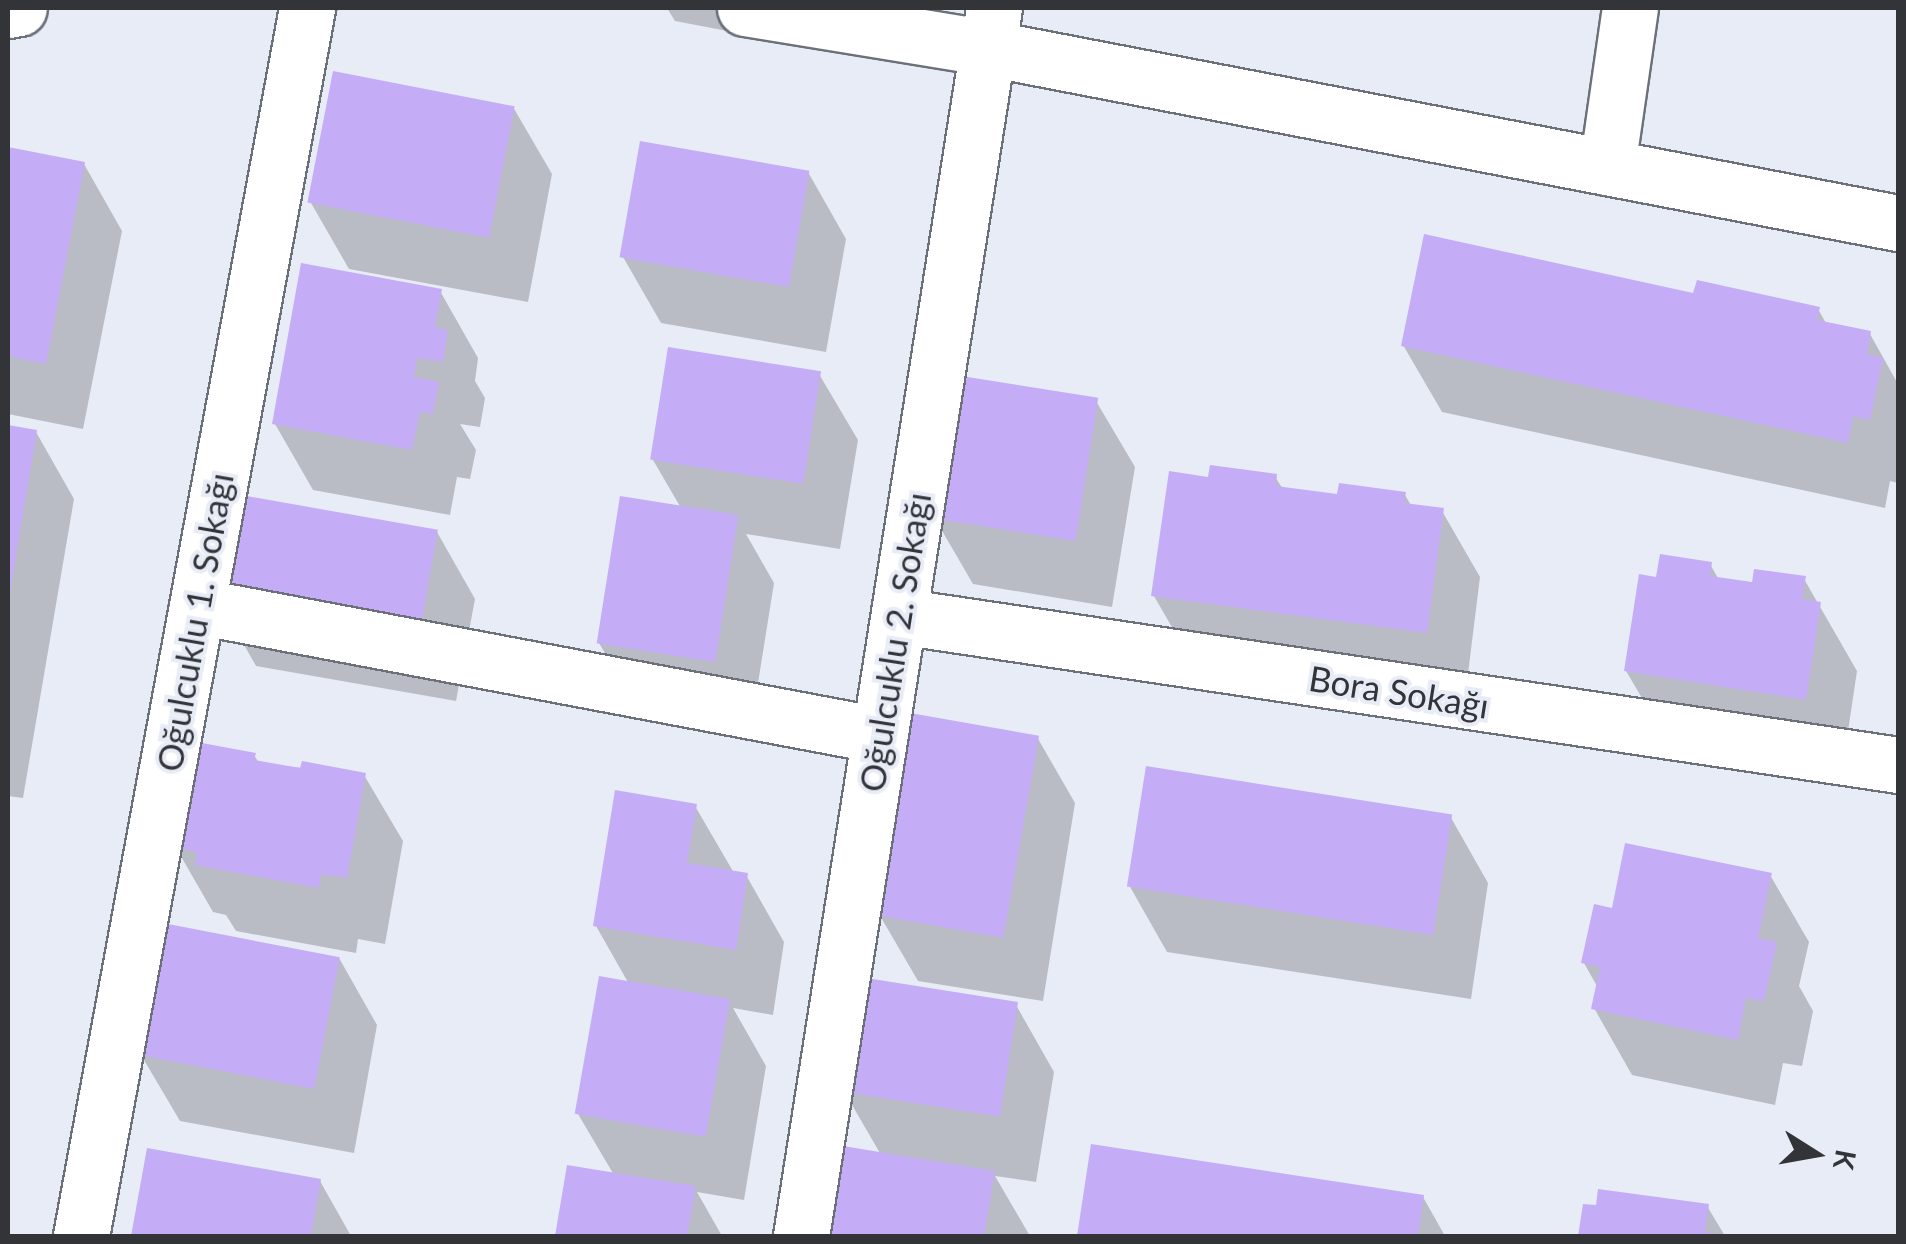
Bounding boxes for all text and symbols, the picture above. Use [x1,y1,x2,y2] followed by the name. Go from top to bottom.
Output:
[147,469,241,775] street label: Oğulcuklu 1. Sokağı
[850,489,938,795] street label: Oğulcuklu 2. Sokağı
[1306,656,1492,726] street label: Bora Sokağı
[1766,1104,1866,1204] north arrow
[1827,1147,1864,1172] text: K

